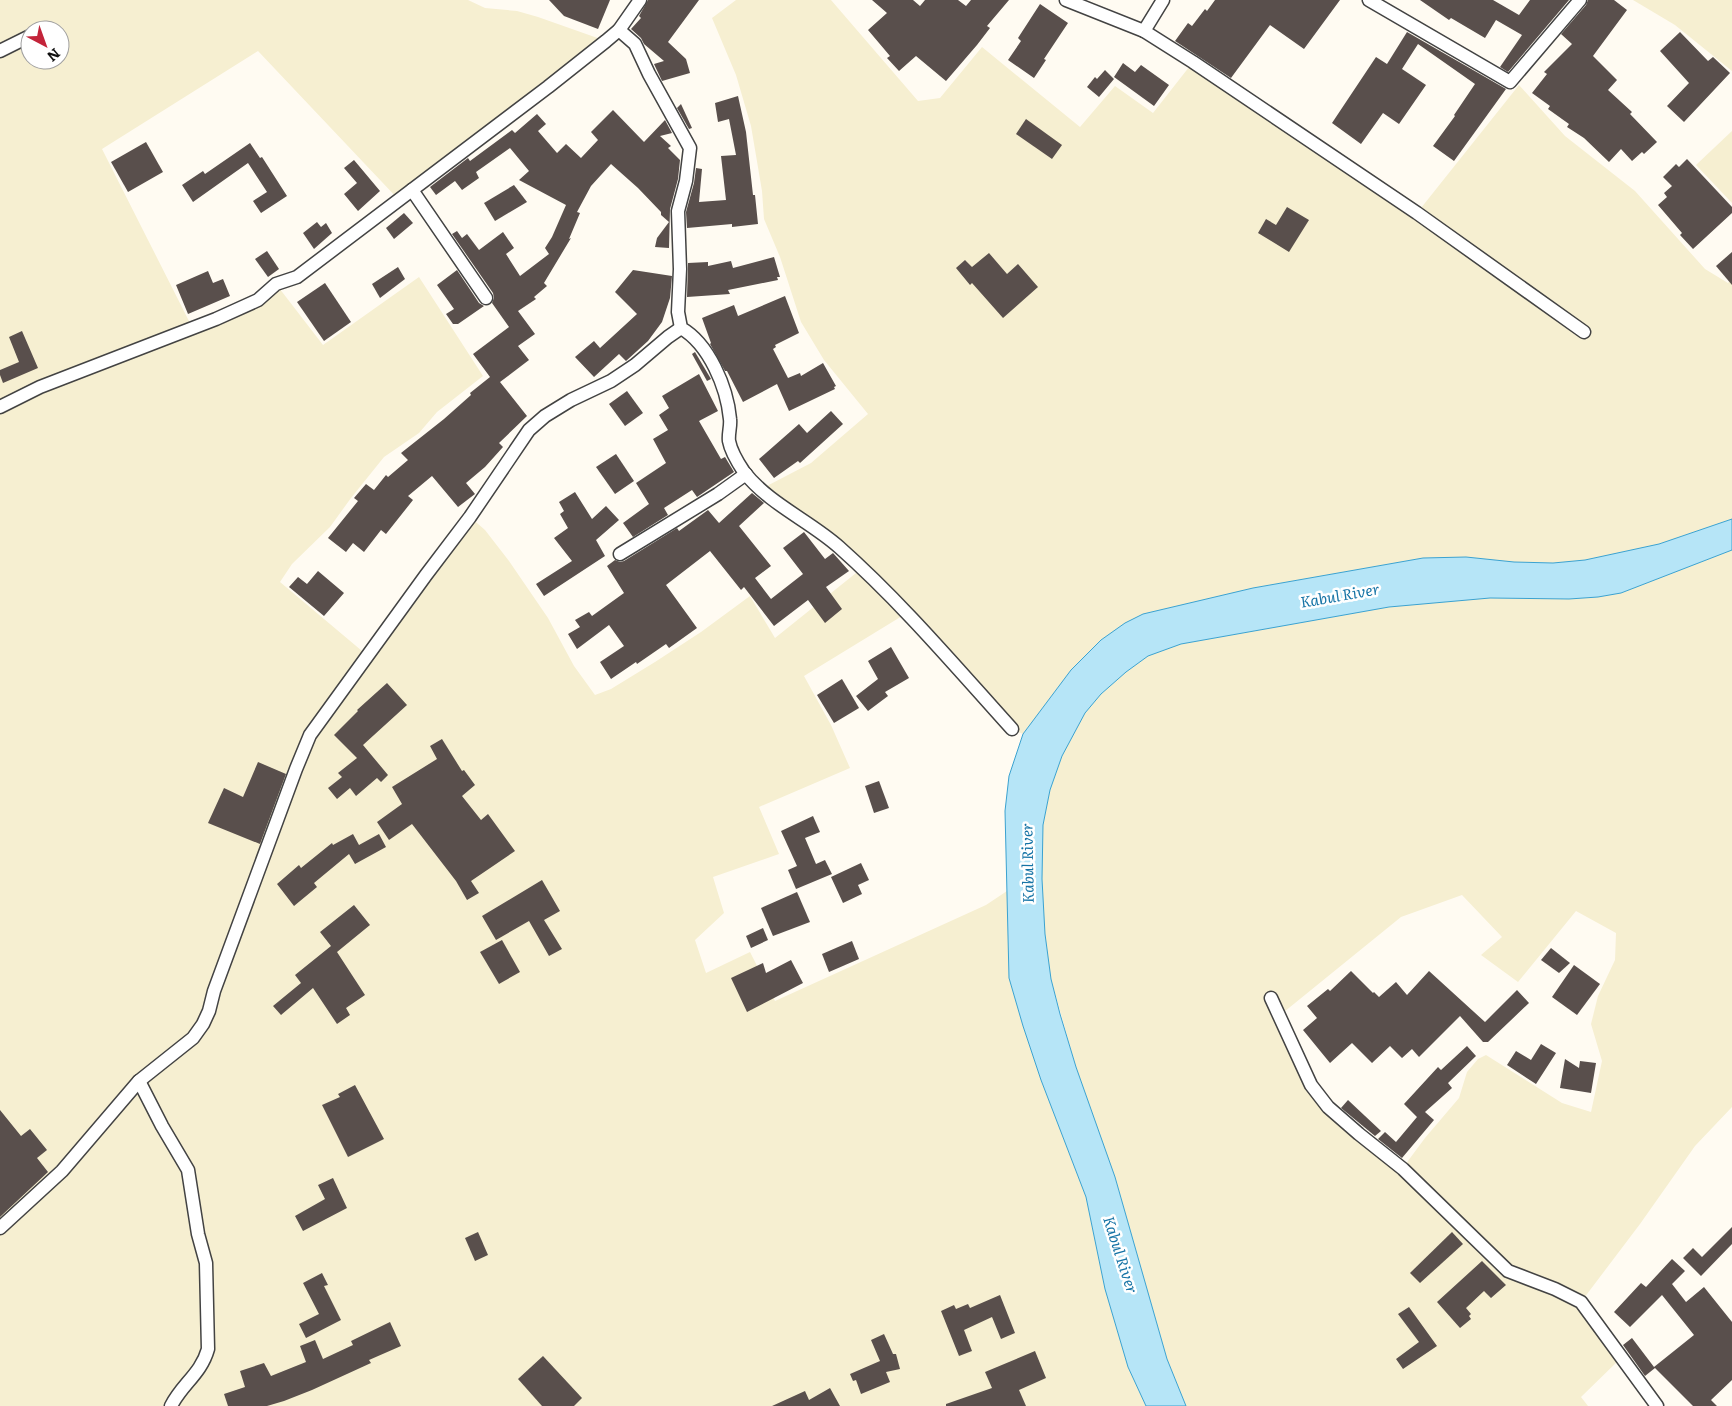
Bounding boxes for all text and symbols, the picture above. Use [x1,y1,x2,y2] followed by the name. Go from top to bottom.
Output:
[20,20,70,70] north arrow
[43,44,65,67] text: N
[1298,576,1381,613] water label: Kabul River
[1014,823,1039,903] water label: Kabul River
[1098,1213,1145,1296] water label: Kabul River

